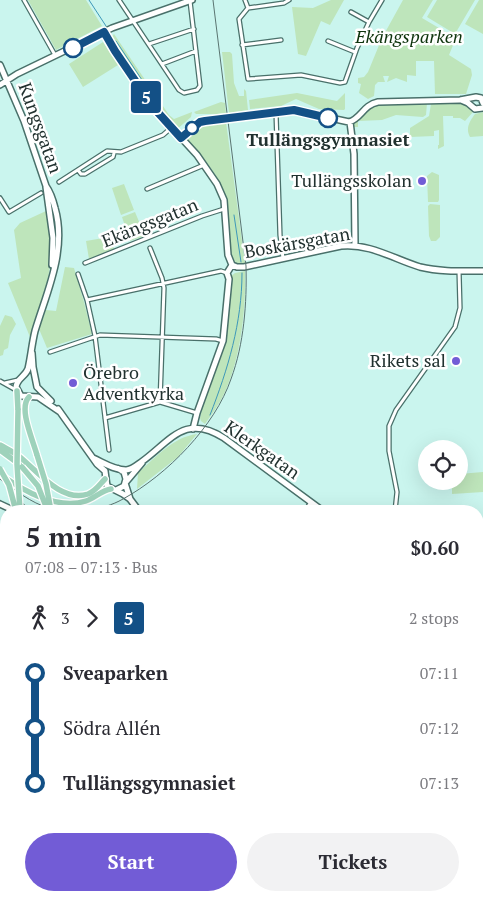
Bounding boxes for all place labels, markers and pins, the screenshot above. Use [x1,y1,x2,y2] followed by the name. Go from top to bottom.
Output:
[63,38,83,58] unlabelled marker
[318,108,338,128] marker: Tullängsgymnasiet
[185,121,199,135] unlabelled marker
[246,127,410,151] place label: Tullängsgymnasiet
[291,168,412,192] place label: Tullängsskolan
[416,175,428,187] marker: Tullängsskolan
[370,348,446,372] place label: Rikets sal
[450,355,462,367] marker: Rikets sal
[83,360,184,405] place label: Örebro Adventkyrka
[67,377,79,389] marker: Örebro Adventkyrka

